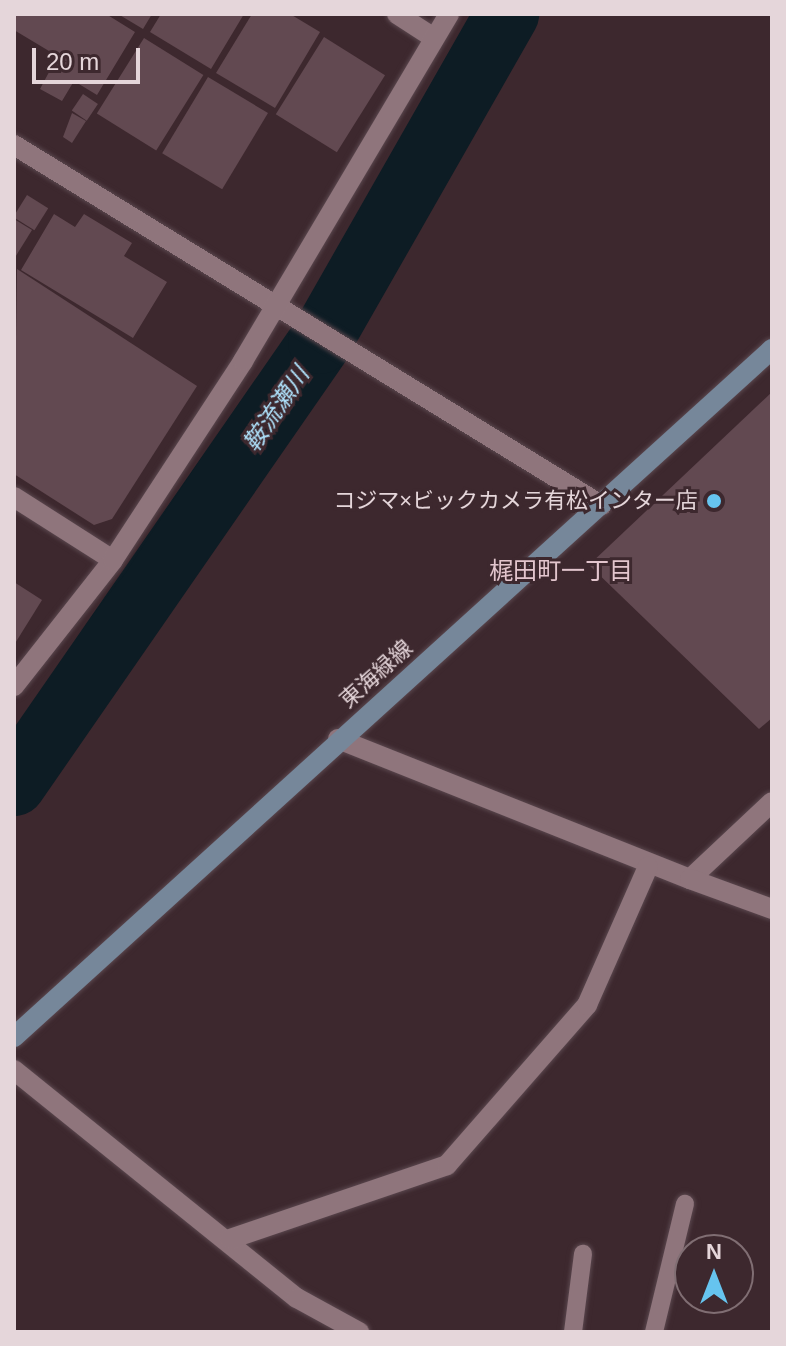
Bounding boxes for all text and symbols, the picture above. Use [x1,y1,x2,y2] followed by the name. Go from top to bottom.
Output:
[36,32,144,82] scale bar
[46,48,99,75] text: 20 m
[237,361,315,457] water label: 鞍流瀬川
[333,488,698,514] place label: コジマ×ビックカメラ有松インター店
[705,492,723,510] marker: コジマ×ビックカメラ有松インター店
[489,557,633,585] district label: 梶田町一丁目
[334,635,418,713] street label: 東海緑線
[674,1234,754,1314] north arrow
[706,1239,722,1264] text: N

